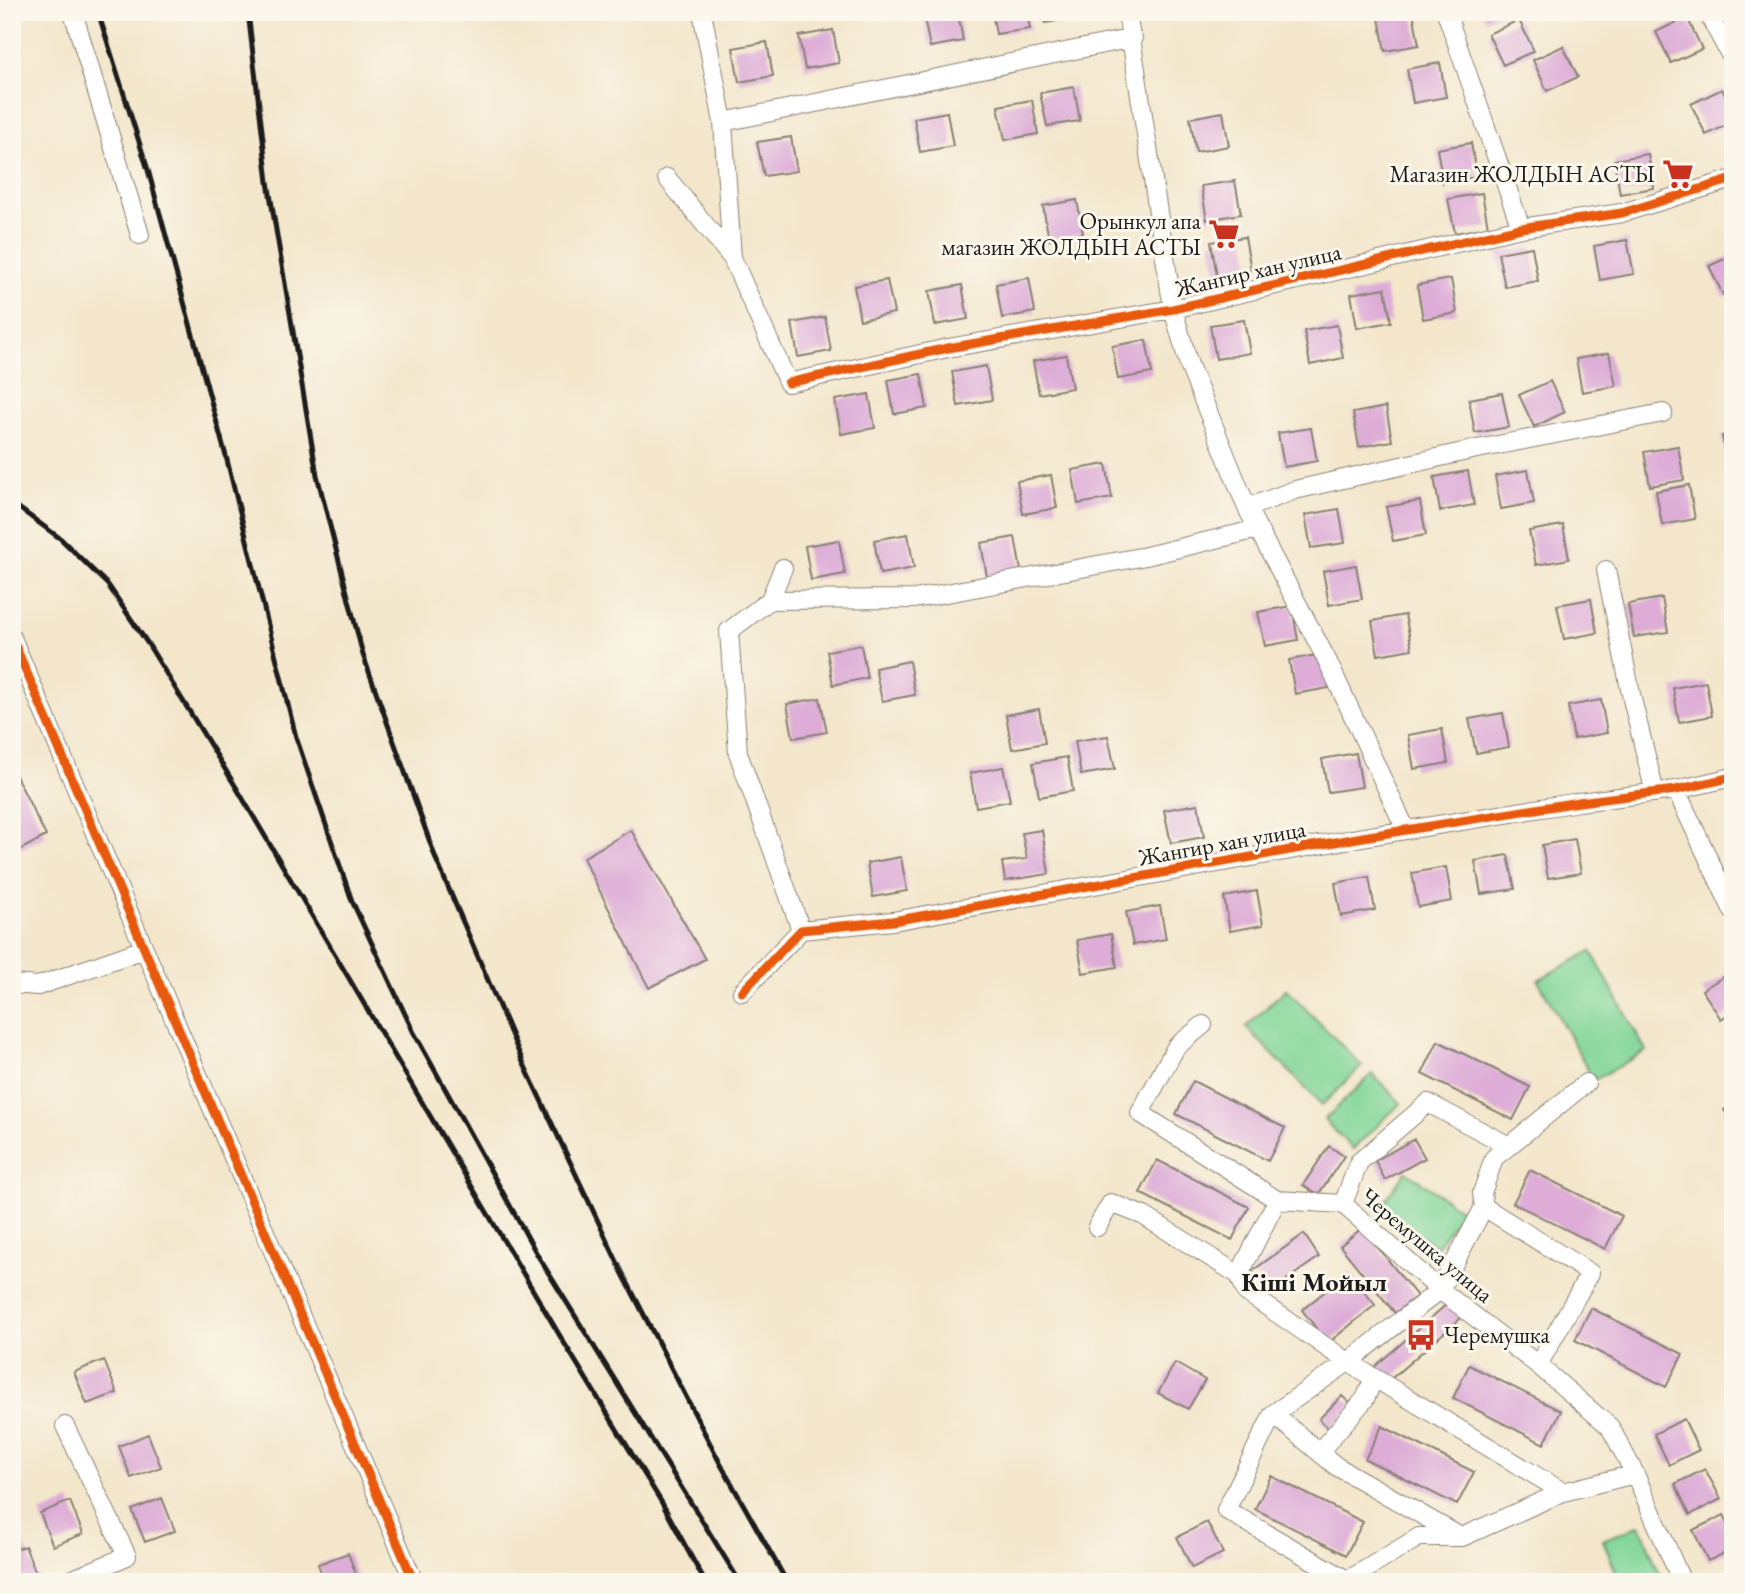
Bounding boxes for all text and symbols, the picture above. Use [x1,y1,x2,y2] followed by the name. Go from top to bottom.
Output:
[1661,157,1695,191] supermarket icon: Магазин ЖОЛДЫН АСТЫ
[1389,159,1655,189] place label: Магазин ЖОЛДЫН АСТЫ
[941,206,1202,262] place label: Орынкул апа магазин ЖОЛДЫН АСТЫ
[1207,217,1241,251] supermarket icon: Орынкул апа магазин ЖОЛДЫН АСТЫ
[1171,236,1345,304] street label: Жангир хан улица
[1135,813,1309,873] street label: Жангир хан улица
[1355,1181,1500,1310] street label: Черемушка улица
[1241,1265,1387,1299] district label: Кіші Мойыл
[1404,1318,1438,1352] bus stop icon: Черемушка
[1444,1320,1550,1350] place label: Черемушка

